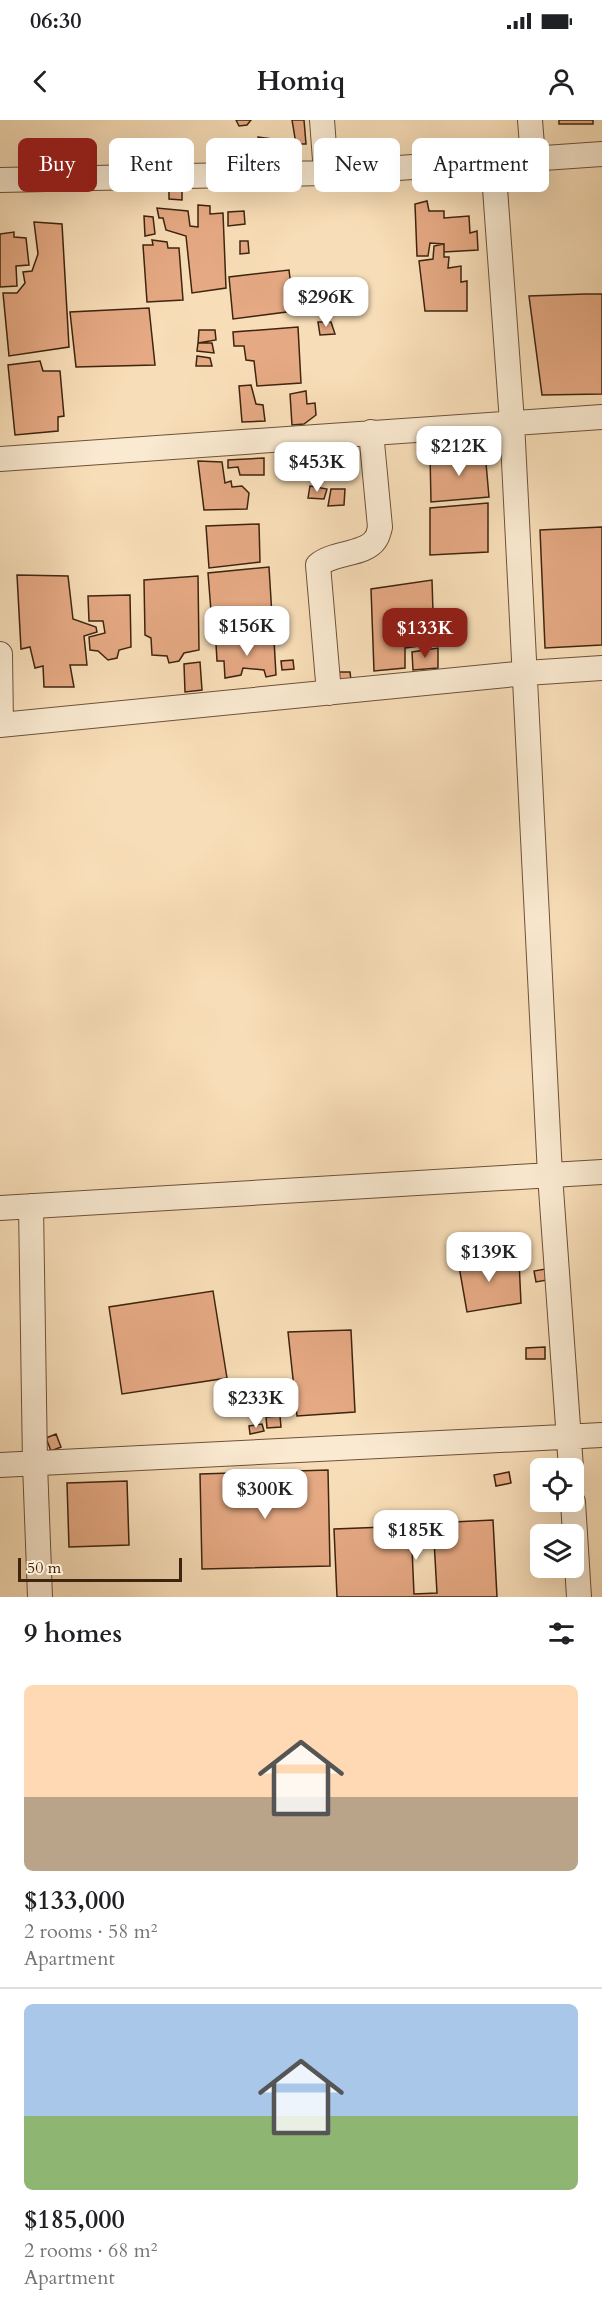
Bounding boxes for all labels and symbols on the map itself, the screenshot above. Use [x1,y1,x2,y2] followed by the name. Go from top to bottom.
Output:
[284,277,368,328] pin: $296K
[417,426,501,477] pin: $212K
[275,442,359,493] pin: $453K
[205,606,289,657] pin: $156K
[383,608,467,659] pin: $133K
[447,1232,531,1283] pin: $139K
[214,1378,298,1429] pin: $233K
[223,1469,307,1520] pin: $300K
[374,1510,458,1561] pin: $185K
[18,1555,182,1582] scale bar

